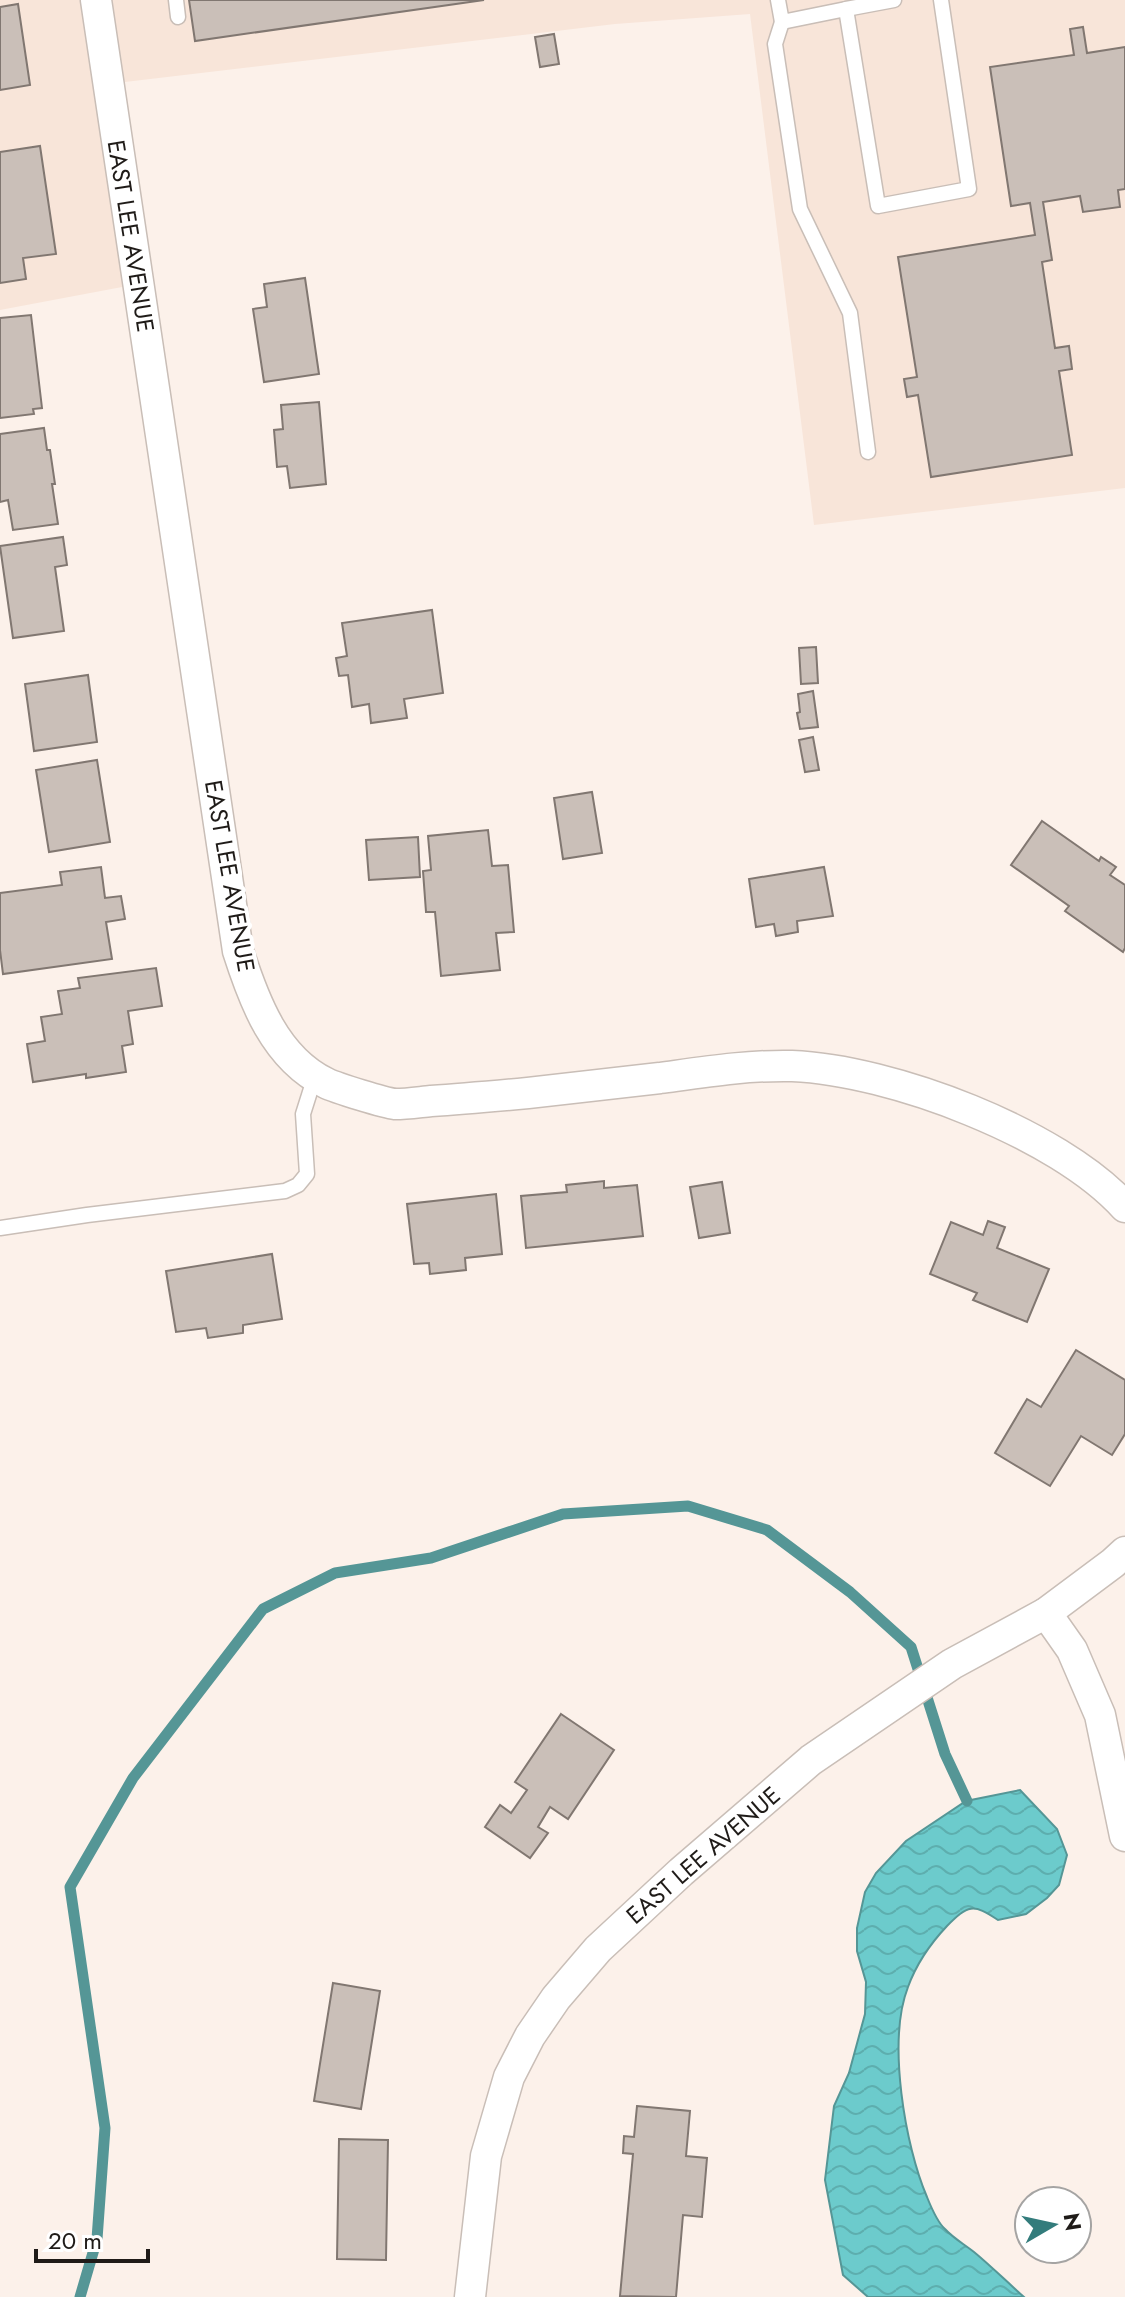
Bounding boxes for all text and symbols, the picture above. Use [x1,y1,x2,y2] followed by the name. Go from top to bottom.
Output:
[99,137,163,335] street label: EAST LEE AVENUE
[196,777,264,975] street label: EAST LEE AVENUE
[618,1778,788,1932] street label: EAST LEE AVENUE
[1013,2185,1093,2265] north arrow
[1056,2211,1090,2233] text: N
[36,2213,148,2263] scale bar
[48,2223,102,2258] text: 20 m

